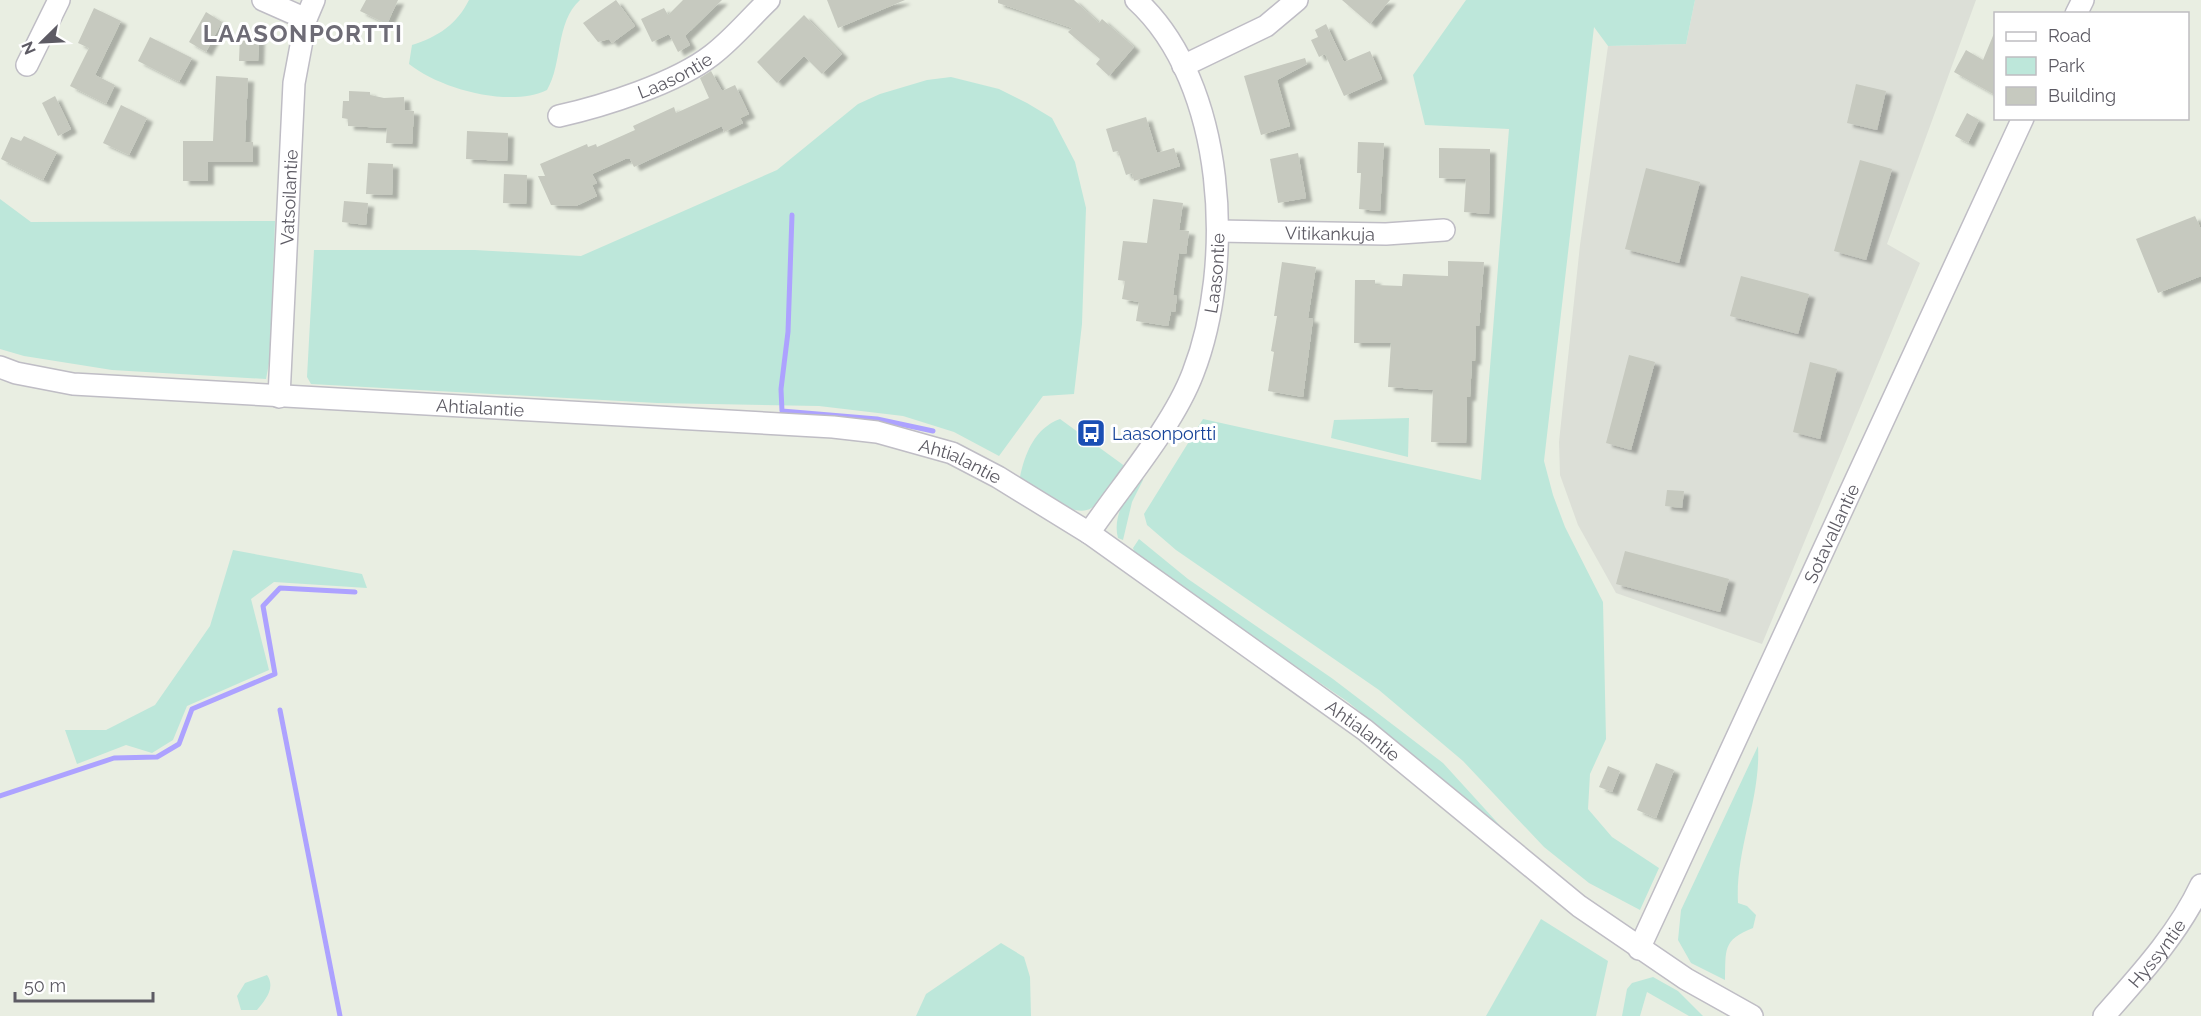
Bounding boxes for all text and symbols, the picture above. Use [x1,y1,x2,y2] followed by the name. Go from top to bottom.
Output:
[12,12,72,72] north arrow
[1994,12,2189,120] legend
[203,19,403,48] district label: LAASONPORTTI
[2048,25,2091,46] text: Road
[18,38,40,57] text: N
[635,48,716,102] street label: Laasontie
[2048,55,2085,76] text: Park
[2048,85,2116,106] text: Building
[276,148,301,246] street label: Vatsoilantie
[1285,222,1375,244] street label: Vitikankuja
[1199,232,1228,315] street label: Laasontie
[436,394,525,420] street label: Ahtialantie
[1075,417,1107,449] bus stop icon: Laasonportti
[1112,423,1216,444] place label: Laasonportti
[917,434,1006,488] street label: Ahtialantie
[1799,480,1863,586] street label: Sotavallantie
[1322,695,1405,765] street label: Ahtialantie
[2124,915,2190,992] street label: Hyssyntie
[15,965,153,1003] scale bar
[24,975,66,996] text: 50 m

